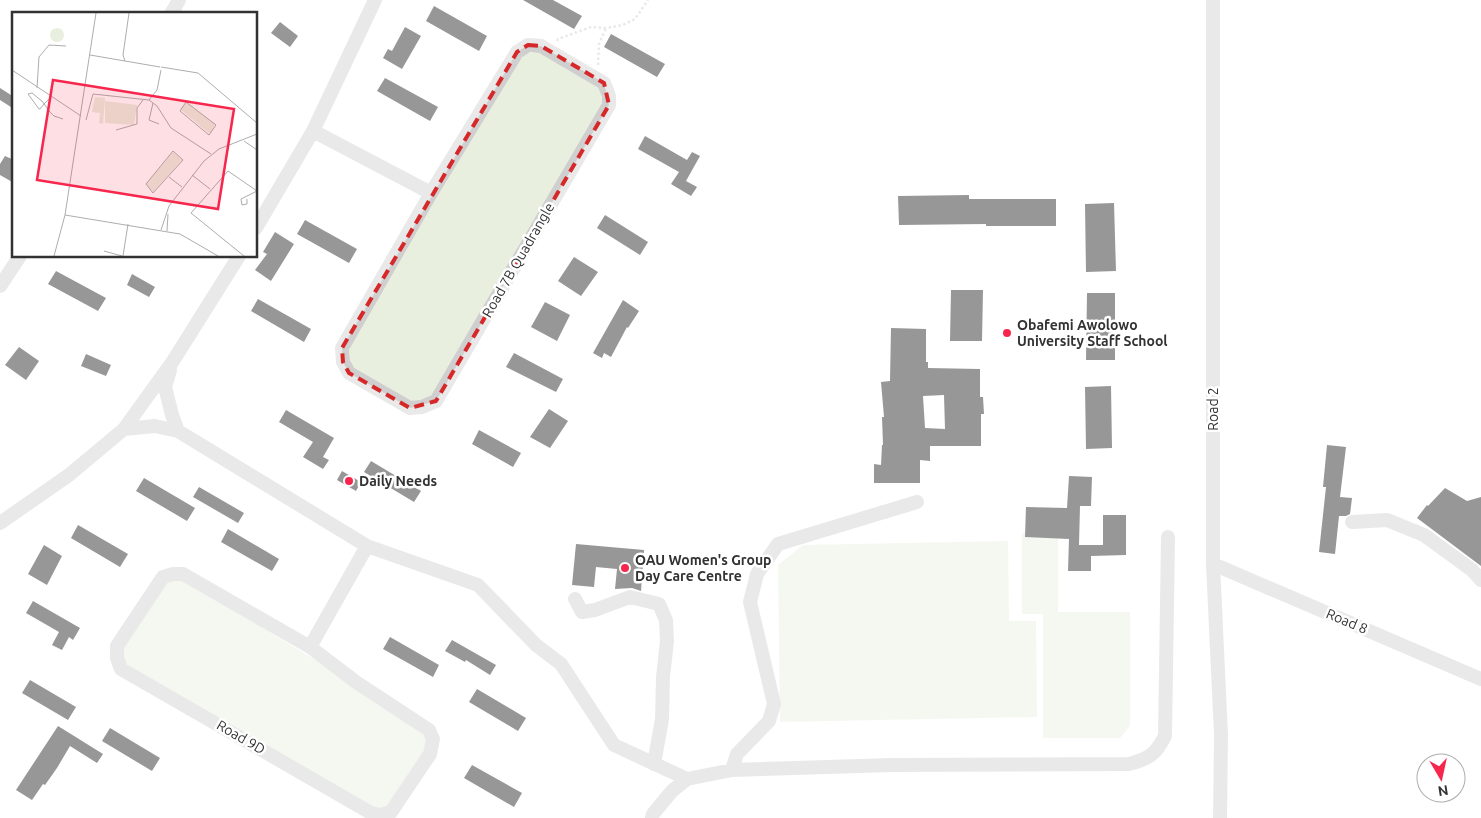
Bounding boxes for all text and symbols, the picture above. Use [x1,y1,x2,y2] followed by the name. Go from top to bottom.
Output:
[12,12,258,258] inset map
[479,200,557,320] street label: Road 7B Quadrangle
[1017,317,1168,349] place label: Obafemi Awolowo University Staff School
[1001,327,1013,339] marker: Obafemi Awolowo University Staff School
[1205,387,1221,431] street label: Road 2
[359,473,438,489] place label: Daily Needs
[343,475,355,487] marker: Daily Needs
[635,552,771,584] place label: OAU Women's Group Day Care Centre
[619,562,631,574] marker: OAU Women's Group Day Care Centre
[1324,605,1370,637] street label: Road 8
[214,717,268,757] street label: Road 9D
[1416,753,1466,803] north arrow
[1437,782,1449,800] text: N

